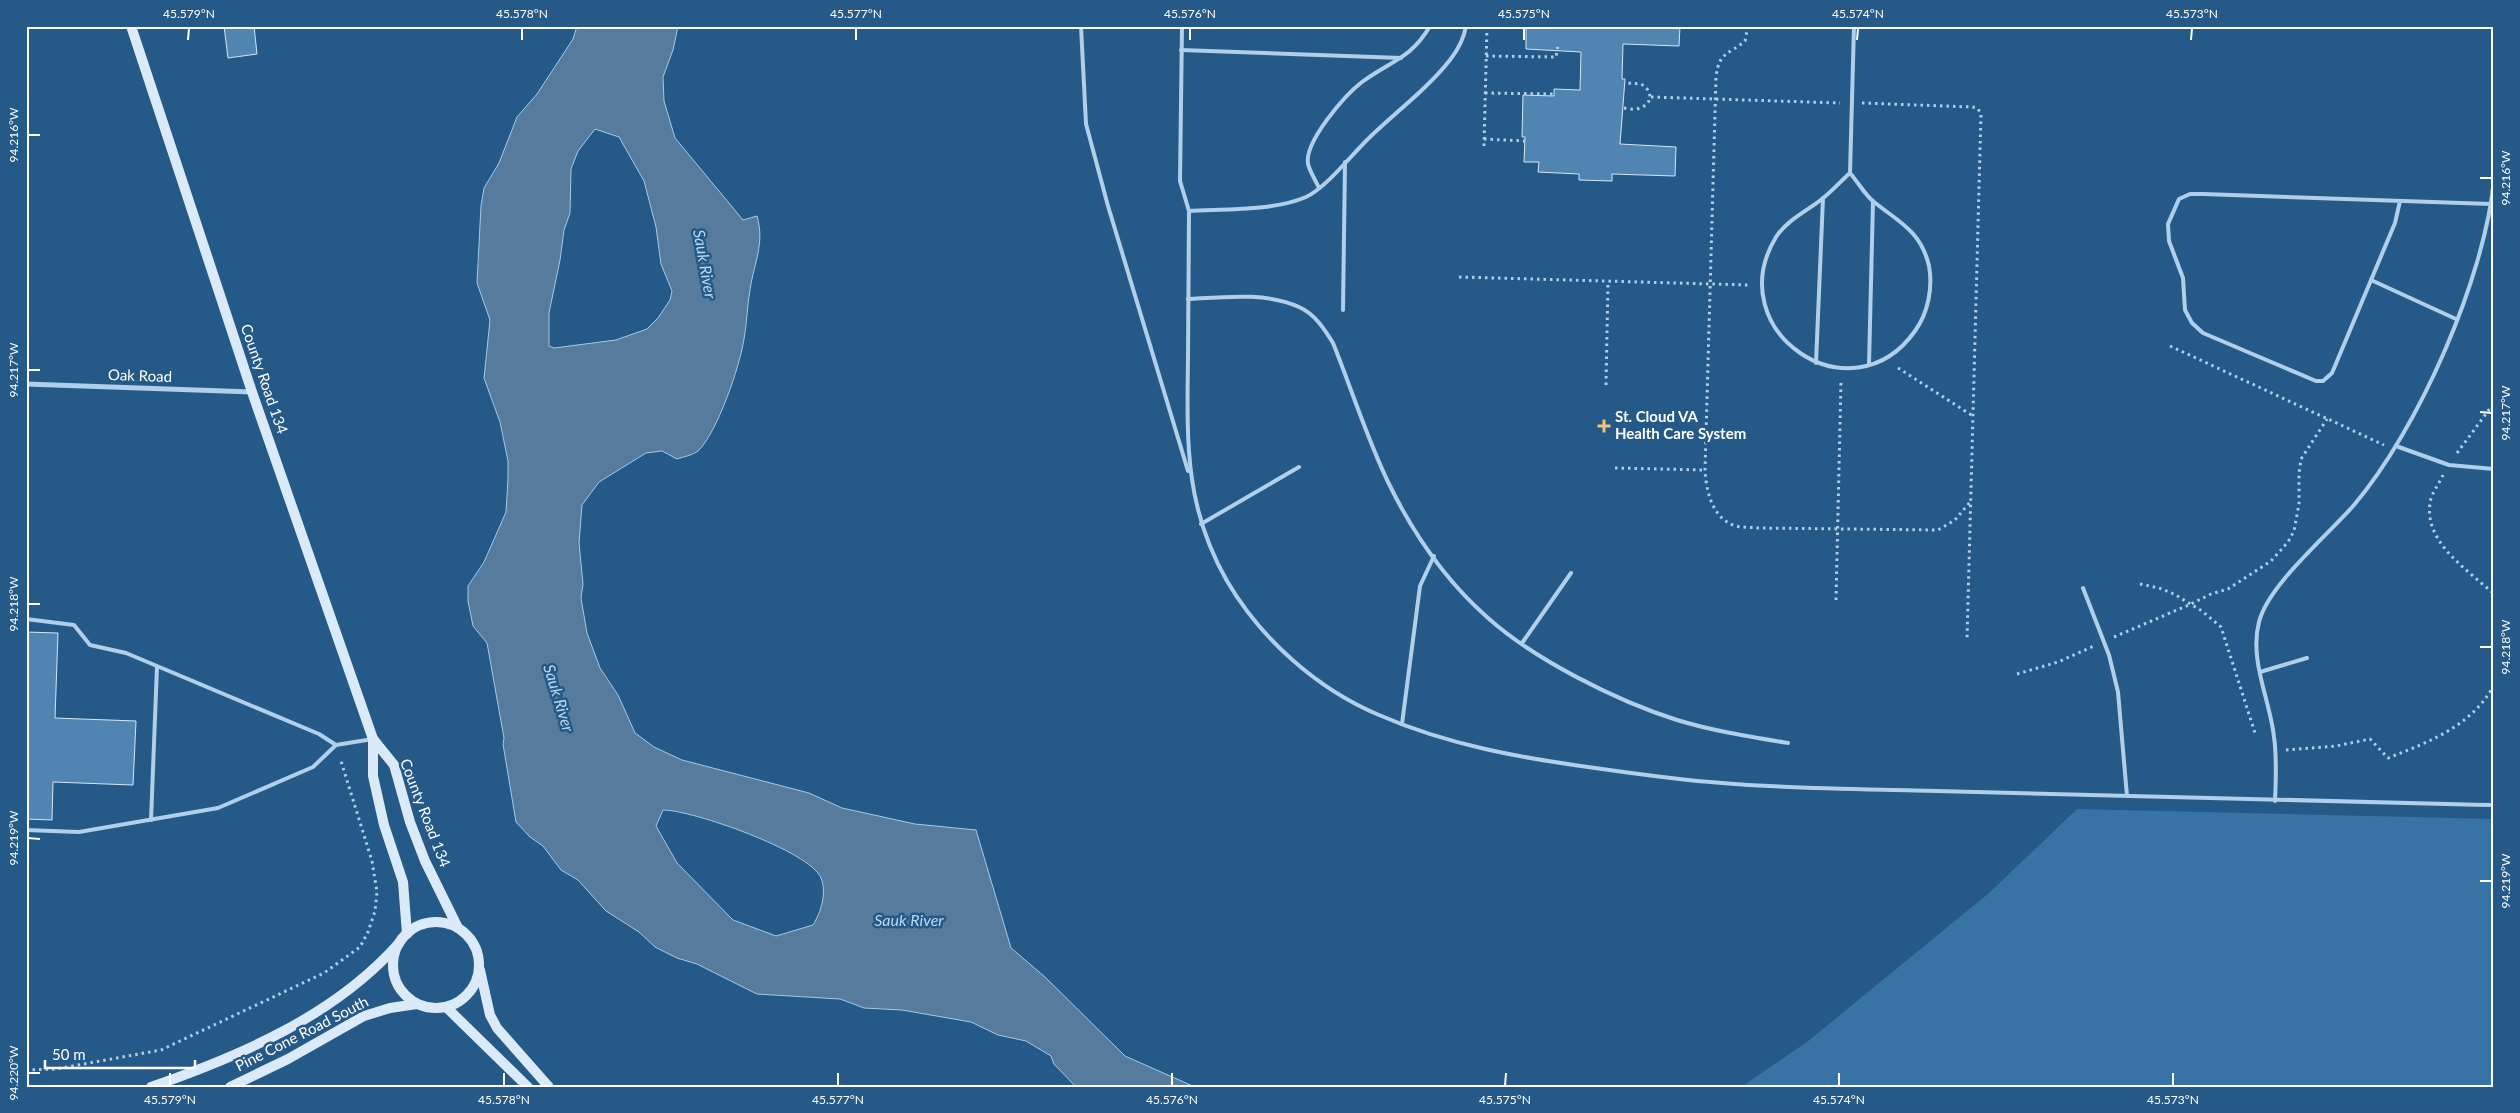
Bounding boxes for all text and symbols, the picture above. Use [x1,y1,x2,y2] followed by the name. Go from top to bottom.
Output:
[163,6,215,21] text: 45.579°N
[496,6,548,21] text: 45.578°N
[830,6,882,21] text: 45.577°N
[1164,6,1216,21] text: 45.576°N
[1498,6,1550,21] text: 45.575°N
[1832,6,1884,21] text: 45.574°N
[2166,6,2218,21] text: 45.573°N
[6,107,21,163] text: 94.216°W
[2498,150,2513,206] text: 94.216°W
[690,228,721,300] water label: Sauk River
[238,321,292,436] street label: County Road 134
[6,342,21,398] text: 94.217°W
[108,365,172,385] street label: Oak Road
[2498,385,2513,441] text: 94.217°W
[1615,407,1746,442] place label: St. Cloud VA Health Care System
[1597,419,1611,433] marker: St. Cloud VA Health Care System
[6,576,21,632] text: 94.218°W
[2498,619,2513,675] text: 94.218°W
[540,662,579,734] water label: Sauk River
[397,756,455,870] street label: County Road 134
[6,810,21,866] text: 94.219°W
[2498,853,2513,909] text: 94.219°W
[874,910,944,929] water label: Sauk River
[232,992,371,1074] street label: Pine Cone Road South
[45,1038,195,1070] scale bar
[6,1045,21,1101] text: 94.220°W
[52,1045,86,1063] text: 50 m
[144,1092,196,1107] text: 45.579°N
[478,1092,530,1107] text: 45.578°N
[812,1092,864,1107] text: 45.577°N
[1146,1092,1198,1107] text: 45.576°N
[1479,1092,1531,1107] text: 45.575°N
[1813,1092,1865,1107] text: 45.574°N
[2147,1092,2199,1107] text: 45.573°N

